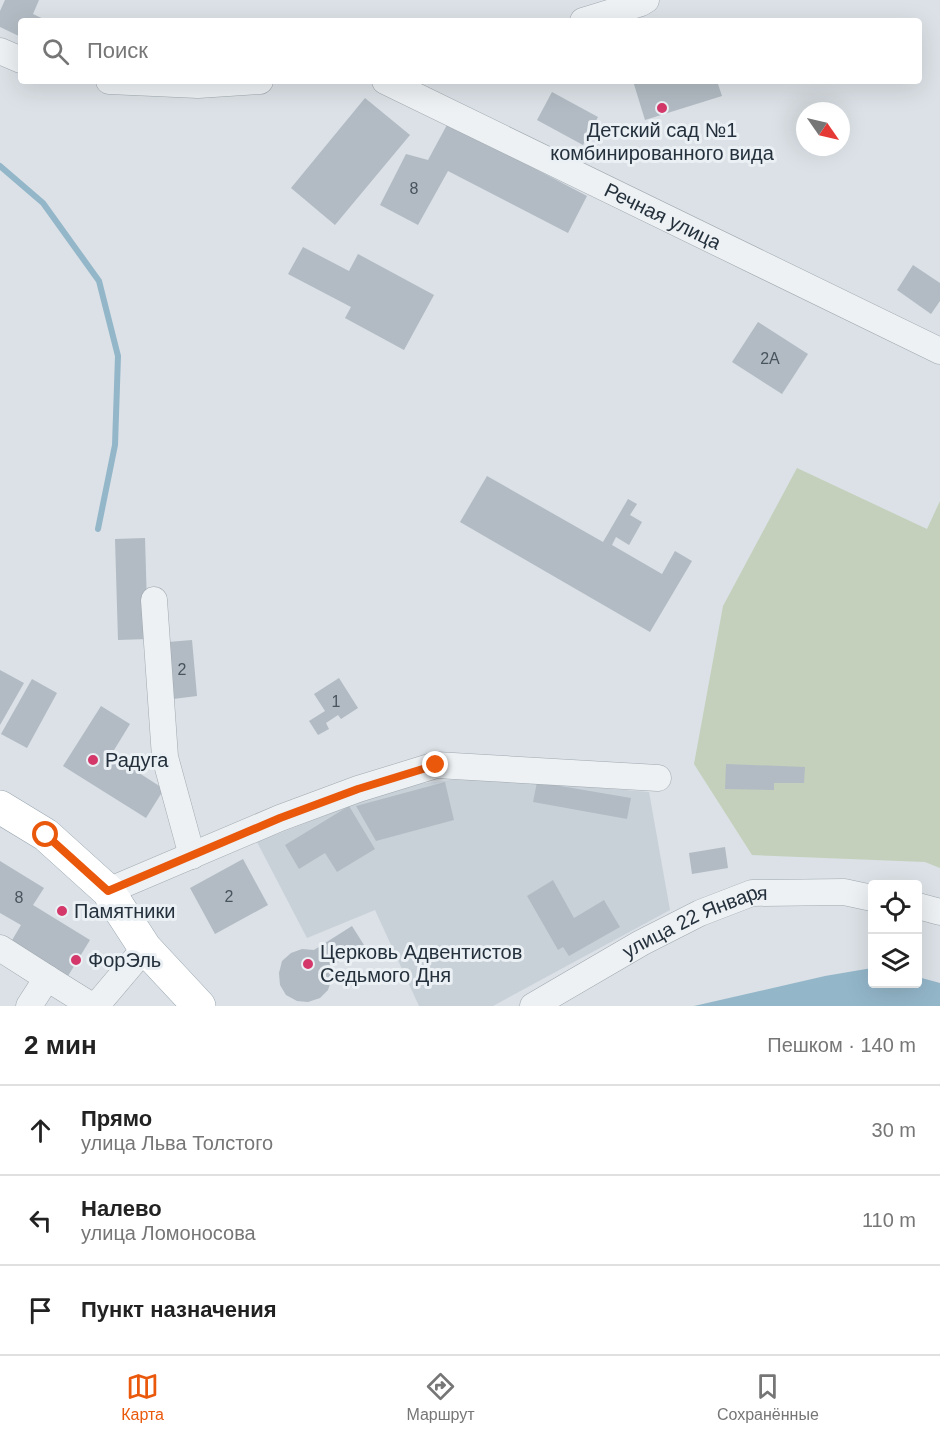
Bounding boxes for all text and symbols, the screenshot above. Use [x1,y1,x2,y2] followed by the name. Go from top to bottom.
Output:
[18,18,922,84] search box
[39,35,72,68] icon: search
[87,38,148,63] text: Поиск
[655,101,669,115] marker: Детский сад №1 комбинированного вида
[796,102,850,156] north arrow
[550,119,775,164] place label: Детский сад №1 комбинированного вида
[601,179,726,254] street label: Речная улица
[410,180,419,197] house number: 8
[760,350,780,367] house number: 2А
[178,661,187,678] house number: 2
[332,693,341,710] house number: 1
[105,749,169,771] place label: Радуга
[422,751,448,777] route end
[86,753,100,767] marker: Радуга
[32,821,58,847] route start
[868,880,922,988] map controls
[868,880,922,934] button: locate
[619,881,768,962] street label: улица 22 Января
[225,888,234,905] house number: 2
[15,889,24,906] house number: 8
[74,900,175,922] place label: Памятники
[55,904,69,918] marker: Памятники
[868,934,922,988] button: layers
[320,941,522,986] place label: Церковь Адвентистов Седьмого Дня
[88,949,161,971] place label: ФорЭль
[69,953,83,967] marker: ФорЭль
[301,957,315,971] marker: Церковь Адвентистов Седьмого Дня
[24,1030,97,1060] text: 2 мин
[767,1034,916,1056] text: Пешком · 140 m
[81,1106,152,1131] text: Прямо
[24,1114,57,1147] icon: ahead
[872,1119,916,1141] text: 30 m
[81,1132,273,1154] text: улица Льва Толстого
[81,1196,162,1221] text: Налево
[24,1204,57,1237] icon: left
[862,1209,916,1231] text: 110 m
[81,1222,256,1244] text: улица Ломоносова
[24,1294,57,1327] icon: arrive
[81,1297,277,1322] text: Пункт назначения
[121,1370,164,1424] tab: Карта
[406,1370,475,1424] tab: Маршрут
[717,1370,819,1424] tab: Сохранённые

